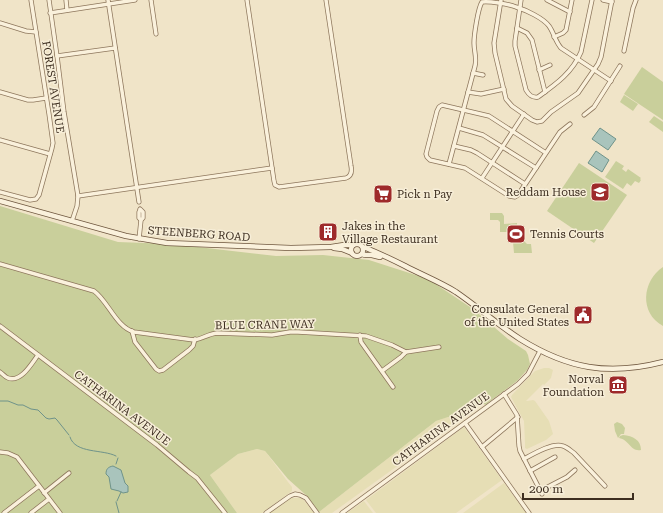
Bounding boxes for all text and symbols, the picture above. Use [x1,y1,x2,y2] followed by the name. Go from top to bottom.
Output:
[39,40,67,134] street label: FOREST AVENUE
[589,181,611,203] school or university icon: Reddam House
[372,183,394,205] supermarket icon: Pick n Pay
[506,186,586,199] place label: Reddam House
[397,188,453,201] place label: Pick n Pay
[342,220,438,246] place label: Jakes in the Village Restaurant
[317,221,339,243] building icon: Jakes in the Village Restaurant
[505,223,527,245] sports icon: Tennis Courts
[147,224,251,244] street label: STEENBERG ROAD
[530,228,604,241] place label: Tennis Courts
[464,303,570,329] place label: Consulate General of the United States
[572,304,594,326] public building icon: Consulate General of the United States
[215,318,316,332] street label: BLUE CRANE WAY
[71,368,173,448] street label: CATHARINA AVENUE
[543,373,605,399] place label: Norval Foundation
[607,374,629,396] museum icon: Norval Foundation
[390,389,492,469] street label: CATHARINA AVENUE
[523,475,633,501] scale bar
[529,482,563,496] text: 200 m

